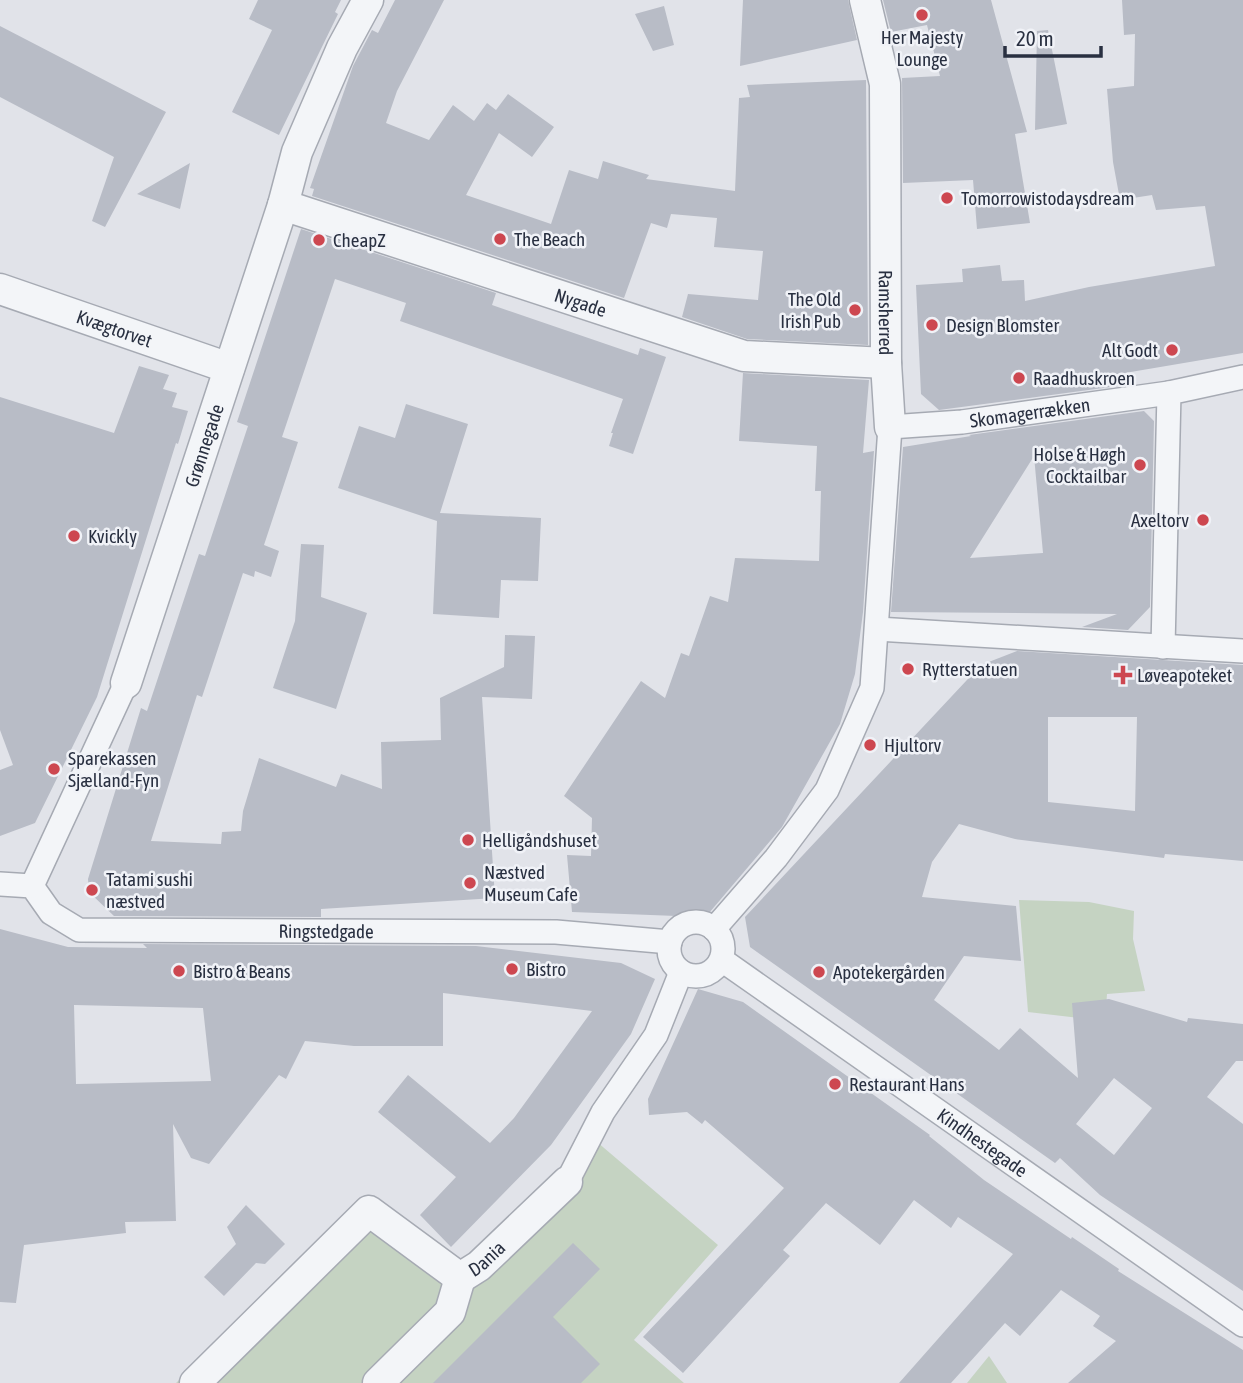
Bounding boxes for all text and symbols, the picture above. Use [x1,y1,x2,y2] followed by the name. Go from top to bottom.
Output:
[914,7,930,23] marker: Her Majesty Lounge
[1005,14,1101,58] scale bar
[881,26,963,70] place label: Her Majesty Lounge
[1016,26,1054,50] text: 20 m
[961,187,1134,209] place label: Tomorrowistodaysdream
[939,190,955,206] marker: Tomorrowistodaysdream
[514,228,585,250] place label: The Beach
[333,229,386,251] place label: CheapZ
[492,231,508,247] marker: The Beach
[311,232,327,248] marker: CheapZ
[875,270,897,355] street label: Ramsherred
[552,284,609,321] street label: Nygade
[780,288,841,332] place label: The Old Irish Pub
[847,302,863,318] marker: The Old Irish Pub
[74,305,155,352] street label: Kvægtorvet
[946,314,1059,336] place label: Design Blomster
[924,317,940,333] marker: Design Blomster
[1102,339,1158,361] place label: Alt Godt
[1164,342,1180,358] marker: Alt Godt
[1033,367,1135,389] place label: Raadhuskroen
[1011,370,1027,386] marker: Raadhuskroen
[968,393,1091,432] street label: Skomagerrækken
[180,401,228,490] street label: Grønnegade
[1033,443,1126,487] place label: Holse & Høgh Cocktailbar
[1132,457,1148,473] marker: Holse & Høgh Cocktailbar
[1131,509,1189,531] place label: Axeltorv
[1195,512,1211,528] marker: Axeltorv
[88,525,137,547] place label: Kvickly
[66,528,82,544] marker: Kvickly
[922,658,1018,680] place label: Rytterstatuen
[900,661,916,677] marker: Rytterstatuen
[1137,664,1232,686] place label: Løveapoteket
[1115,667,1131,683] marker: Løveapoteket
[884,734,941,756] place label: Hjultorv
[862,737,878,753] marker: Hjultorv
[68,747,159,791] place label: Sparekassen Sjælland-Fyn
[46,761,62,777] marker: Sparekassen Sjælland-Fyn
[482,829,597,851] place label: Helligåndshuset
[460,832,476,848] marker: Helligåndshuset
[484,861,578,905] place label: Næstved Museum Cafe
[106,868,193,912] place label: Tatami sushi næstved
[462,875,478,891] marker: Næstved Museum Cafe
[84,882,100,898] marker: Tatami sushi næstved
[279,920,374,942] street label: Ringstedgade
[526,958,566,980] place label: Bistro
[193,960,291,982] place label: Bistro & Beans
[504,961,520,977] marker: Bistro
[833,961,945,983] place label: Apotekergården
[171,963,187,979] marker: Bistro & Beans
[811,964,827,980] marker: Apotekergården
[849,1073,965,1095] place label: Restaurant Hans
[827,1076,843,1092] marker: Restaurant Hans
[933,1103,1032,1182] street label: Kindhestegade
[464,1236,509,1281] street label: Dania

